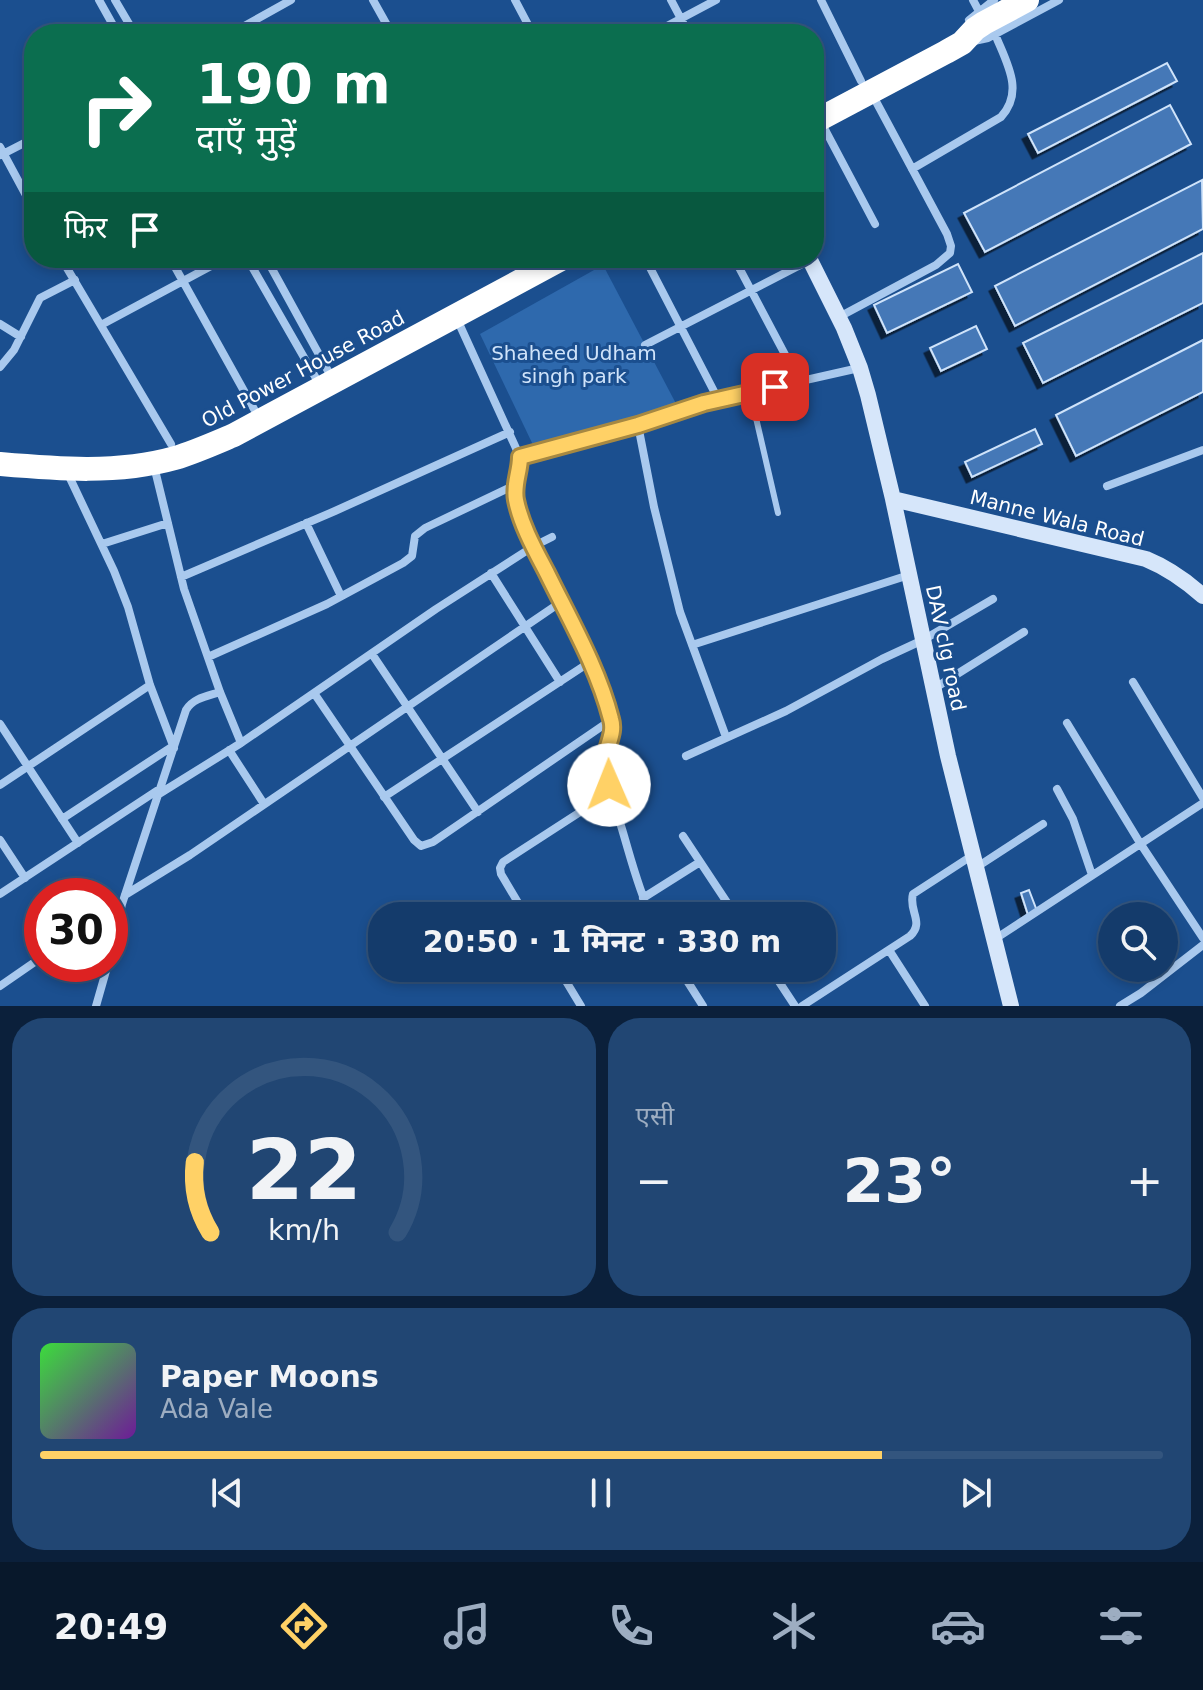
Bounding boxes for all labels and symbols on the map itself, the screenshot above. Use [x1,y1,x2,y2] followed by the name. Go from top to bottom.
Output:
[197,305,409,433] street label: Old Power House Road
[491,341,657,388] park label: Shaheed Udham singh park
[741,353,809,421] pin
[967,485,1147,551] street label: Manne Wala Road
[921,583,971,713] street label: DAV clg road
[567,743,651,827] position arrow
[24,878,128,982] speed limit sign: 30

